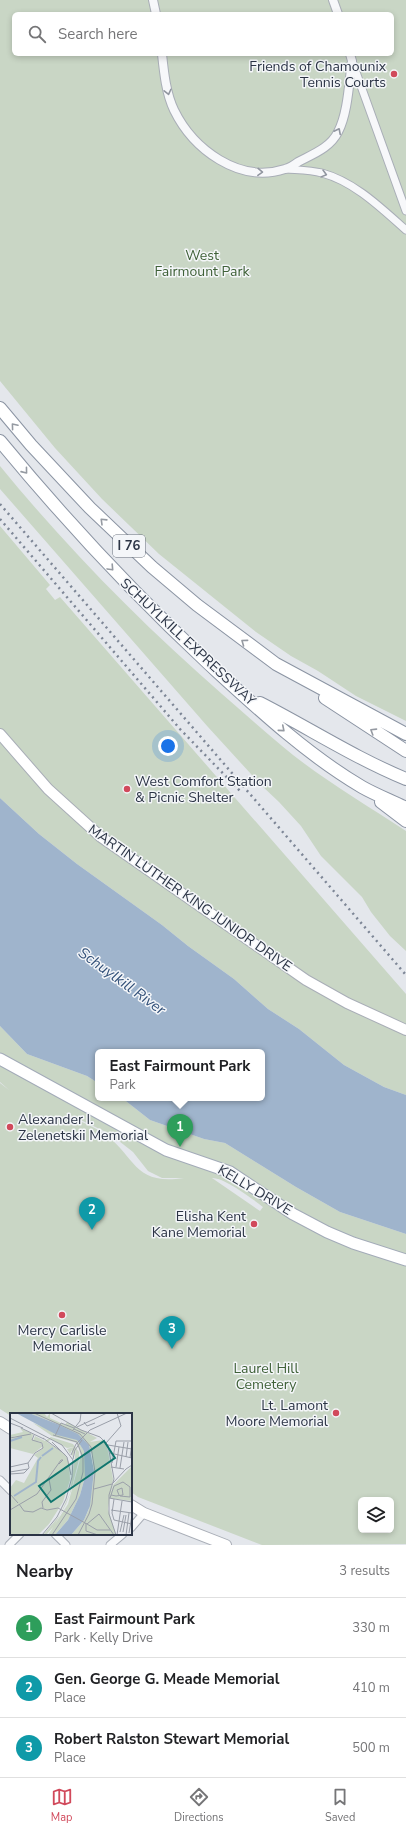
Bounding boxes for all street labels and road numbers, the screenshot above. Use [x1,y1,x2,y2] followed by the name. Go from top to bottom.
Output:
[113,535,145,557] road number: I 76
[116,574,260,710] street label: SCHUYLKILL EXPRESSWAY
[84,820,296,976] street label: MARTIN LUTHER KING JUNIOR DRIVE
[214,1160,296,1220] street label: KELLY DRIVE

